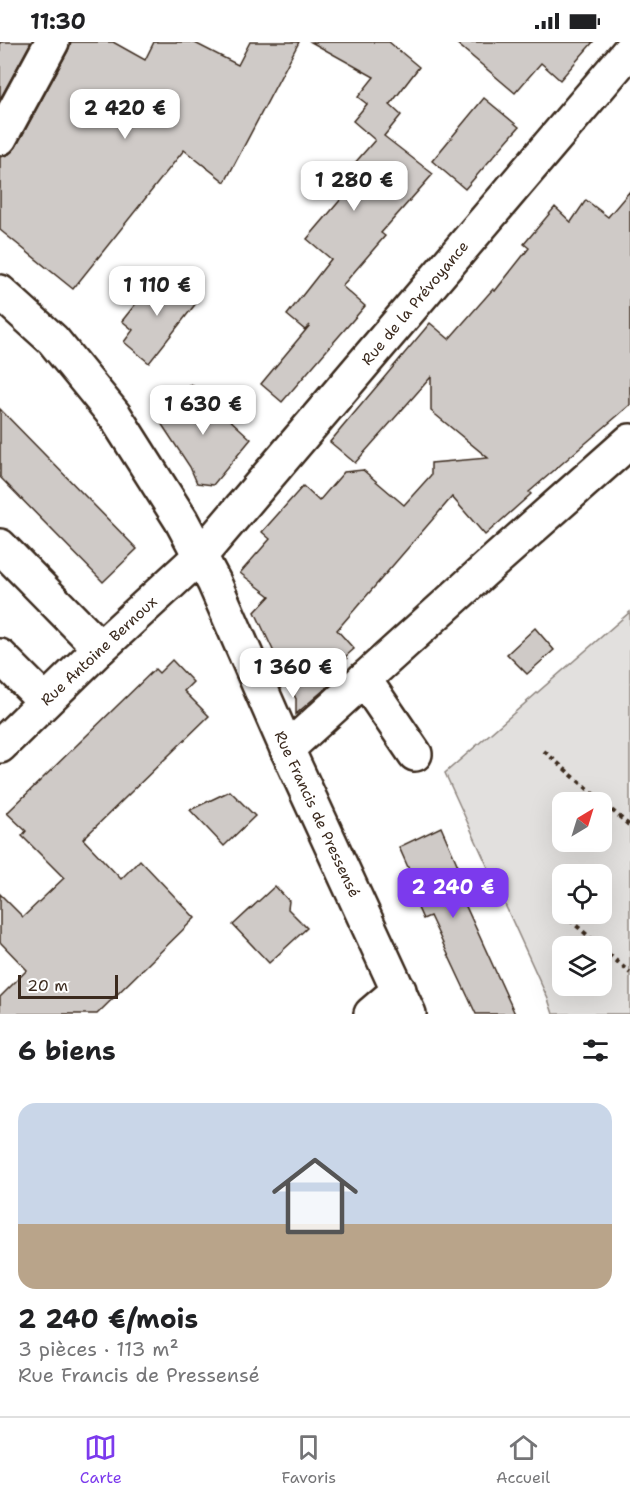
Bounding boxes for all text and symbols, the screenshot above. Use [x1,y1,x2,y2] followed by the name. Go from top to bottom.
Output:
[30,7,86,36] text: 11:30
[70,89,180,140] pin: 2 420 €
[84,95,166,121] text: 2 420 €
[299,161,409,212] pin: 1 280 €
[315,167,393,193] text: 1 280 €
[357,237,473,369] street label: Rue de la Prévoyance
[102,266,212,317] pin: 1 110 €
[123,272,191,298] text: 1 110 €
[148,385,258,436] pin: 1 630 €
[164,391,242,417] text: 1 630 €
[37,592,162,710] street label: Rue Antoine Bernoux
[238,648,348,699] pin: 1 360 €
[254,654,332,680] text: 1 360 €
[270,728,364,900] street label: Rue Francis de Pressensé
[552,792,612,852] north arrow
[552,792,612,996] map controls
[552,864,612,924] button: locate
[398,868,508,919] pin: 2 240 €
[412,874,494,900] text: 2 240 €
[552,936,612,996] button: layers
[18,972,118,1000] scale bar
[27,975,68,996] text: 20 m
[18,1033,116,1068] text: 6 biens
[579,1034,612,1067] icon: filters
[261,1142,369,1250] icon: home
[18,1301,198,1336] text: 2 240 €/mois
[18,1336,179,1362] text: 3 pièces · 113 m²
[18,1362,260,1388] text: Rue Francis de Pressensé
[80,1431,122,1488] tab: Carte
[282,1431,336,1488] tab: Favoris
[496,1431,550,1488] tab: Accueil

